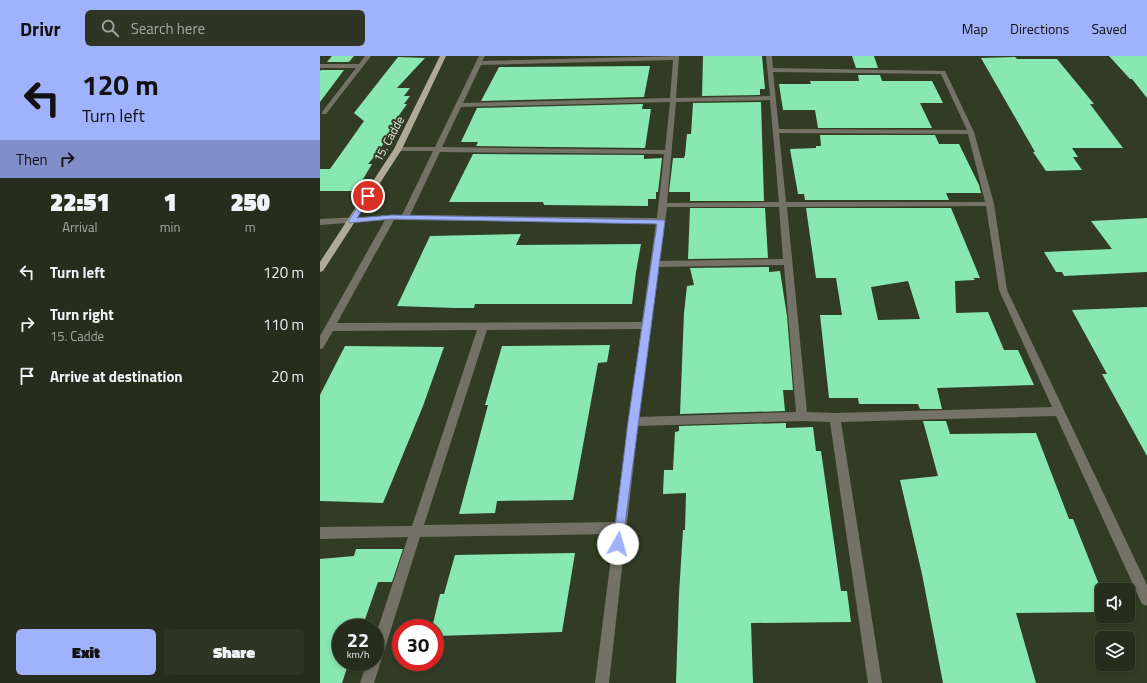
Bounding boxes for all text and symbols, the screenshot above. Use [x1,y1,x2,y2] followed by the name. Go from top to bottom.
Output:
[85,10,365,46] search box
[20,14,61,43] text: Drivr
[99,17,121,39] icon: search
[131,17,205,40] text: Search here
[962,18,988,39] text: Map
[1010,18,1069,39] text: Directions
[1091,18,1127,39] text: Saved
[82,63,159,106] text: 120 m
[16,72,68,124] icon: left
[82,102,145,129] text: Turn left
[368,112,409,165] street label: 15. Cadde
[16,148,48,171] text: Then
[56,148,78,170] icon: right
[351,179,385,213] pin
[50,184,110,220] text: 22:51
[163,184,177,220] text: 1
[230,184,270,220] text: 250
[357,185,379,207] icon: arrive
[62,217,97,237] text: Arrival
[160,217,180,237] text: min
[245,217,256,237] text: m
[16,261,38,283] icon: left
[50,261,105,284] text: Turn left
[263,261,304,284] text: 120 m
[50,303,114,326] text: Turn right
[16,313,38,335] icon: right
[263,313,304,336] text: 110 m
[50,326,104,346] text: 15. Cadde
[16,365,38,387] icon: arrive
[50,365,183,388] text: Arrive at destination
[271,365,304,388] text: 20 m
[597,523,639,565] position arrow
[1095,583,1135,671] map controls
[1095,583,1135,623] button: sound
[392,619,444,671] speed limit sign: 30
[347,624,369,655] text: 22
[16,629,156,675] button: Exit
[164,629,304,675] button: Share
[1095,631,1135,671] button: layers
[347,647,369,662] text: km/h

